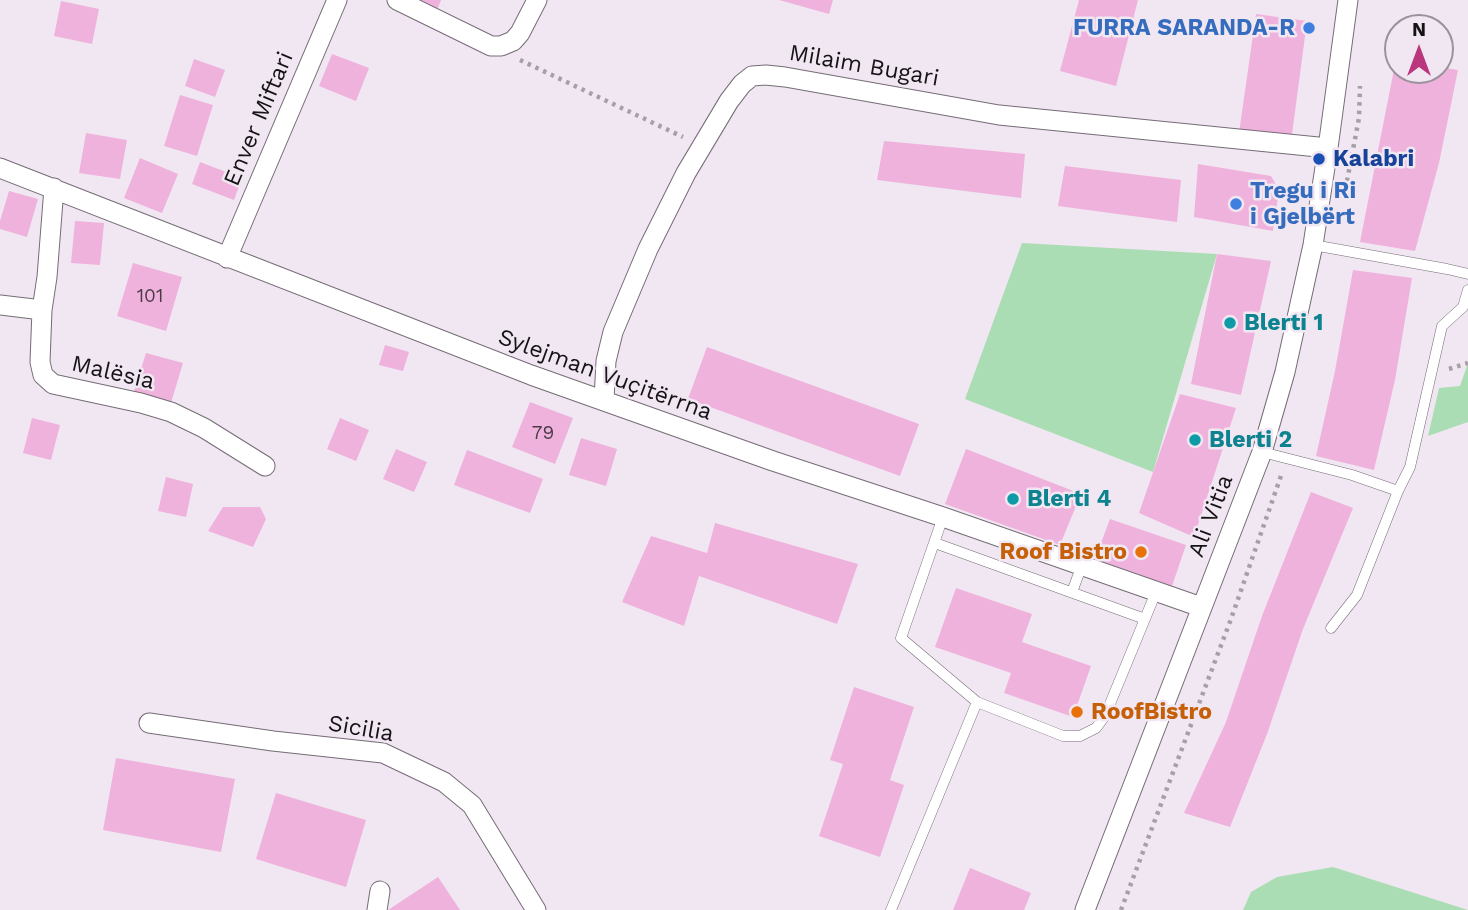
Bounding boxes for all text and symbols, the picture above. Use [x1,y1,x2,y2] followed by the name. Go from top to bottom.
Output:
[1073,14,1295,42] place label: FURRA SARANDA-R
[1384,14,1454,84] north arrow
[1412,18,1426,41] text: N
[1301,20,1317,36] marker: FURRA SARANDA-R
[787,39,941,93] street label: Milaim Bugari
[218,48,300,190] street label: Enver Miftari
[1333,145,1414,173] place label: Kalabri
[1311,151,1327,167] marker: Kalabri
[1250,177,1356,231] place label: Tregu i Ri i Gjelbërt
[1228,196,1244,212] marker: Tregu i Ri i Gjelbërt
[137,285,163,307] house number: 101
[1244,309,1323,337] place label: Blerti 1
[1222,315,1238,331] marker: Blerti 1
[494,323,716,427] street label: Sylejman Vuçitërrna
[69,350,157,396] street label: Malësia
[532,422,554,444] house number: 79
[1209,426,1292,454] place label: Blerti 2
[1187,432,1203,448] marker: Blerti 2
[1183,471,1239,561] street label: Ali Vitia
[1027,485,1111,513] place label: Blerti 4
[1005,491,1021,507] marker: Blerti 4
[999,538,1127,566] place label: Roof Bistro
[1133,544,1149,560] marker: Roof Bistro
[1091,698,1212,726] place label: RoofBistro
[1069,704,1085,720] marker: RoofBistro
[326,710,396,748] street label: Sicilia

